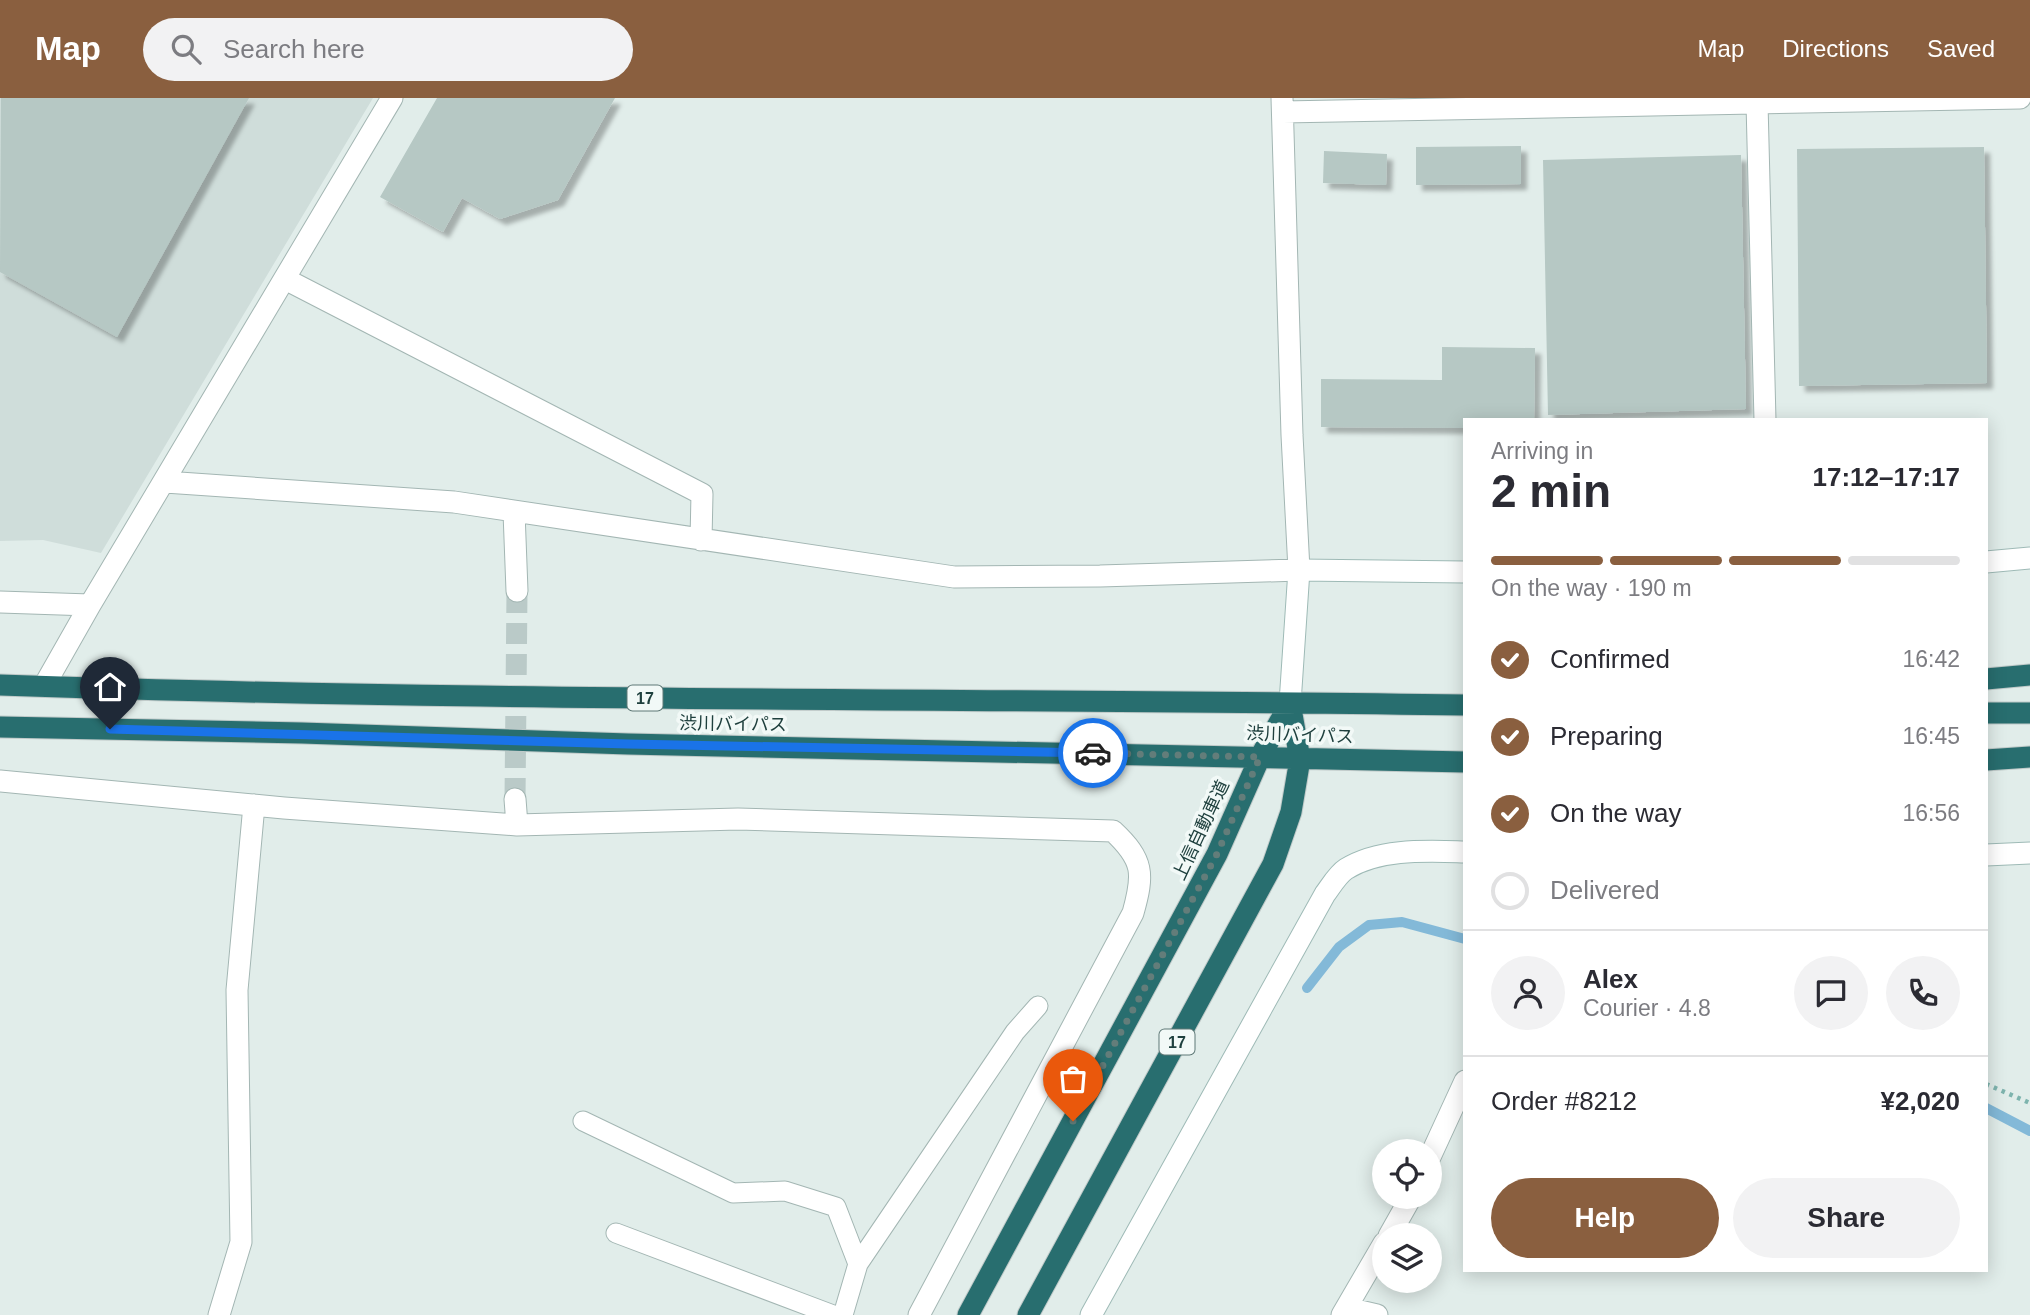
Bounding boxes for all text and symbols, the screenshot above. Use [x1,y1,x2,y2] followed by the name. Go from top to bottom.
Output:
[143,18,633,81] search box
[35,30,101,67] text: Map
[167,30,205,68] icon: search
[223,34,365,64] text: Search here
[1698,35,1744,62] text: Map
[1782,35,1889,62] text: Directions
[1927,35,1995,62] text: Saved
[1491,438,1593,464] text: Arriving in
[1813,462,1960,492] text: 17:12–17:17
[1491,465,1611,517] text: 2 min
[1491,575,1692,601] text: On the way · 190 m
[1491,641,1529,679] icon: check
[1550,644,1670,674] text: Confirmed
[1902,646,1960,672] text: 16:42
[80,657,140,729] pin
[91,668,129,706] icon: home
[628,685,662,710] road number: 17
[679,713,787,735] street label: 渋川バイパス
[1058,718,1128,788] courier
[1491,718,1529,756] icon: check
[1550,721,1663,751] text: Preparing
[1246,723,1354,747] street label: 渋川バイパス
[1902,723,1960,749] text: 16:45
[1074,734,1112,772] icon: car
[1169,777,1233,883] street label: 上信自動車道
[1491,795,1529,833] icon: check
[1550,798,1682,828] text: On the way
[1902,800,1960,826] text: 16:56
[1550,875,1660,905] text: Delivered
[1491,956,1565,1030] button: person
[1794,956,1868,1030] button: chat
[1886,956,1960,1030] button: phone
[1583,964,1638,994] text: Alex
[1583,995,1711,1021] text: Courier · 4.8
[1160,1030,1194,1054] road number: 17
[1043,1049,1103,1121] pin
[1054,1060,1092,1098] icon: bag
[1491,1086,1637,1116] text: Order #8212
[1880,1086,1960,1116] text: ¥2,020
[1372,1139,1442,1293] map controls
[1372,1139,1442,1209] button: locate
[1491,1178,1719,1258] button: Help
[1733,1178,1960,1258] button: Share
[1372,1223,1442,1293] button: layers

